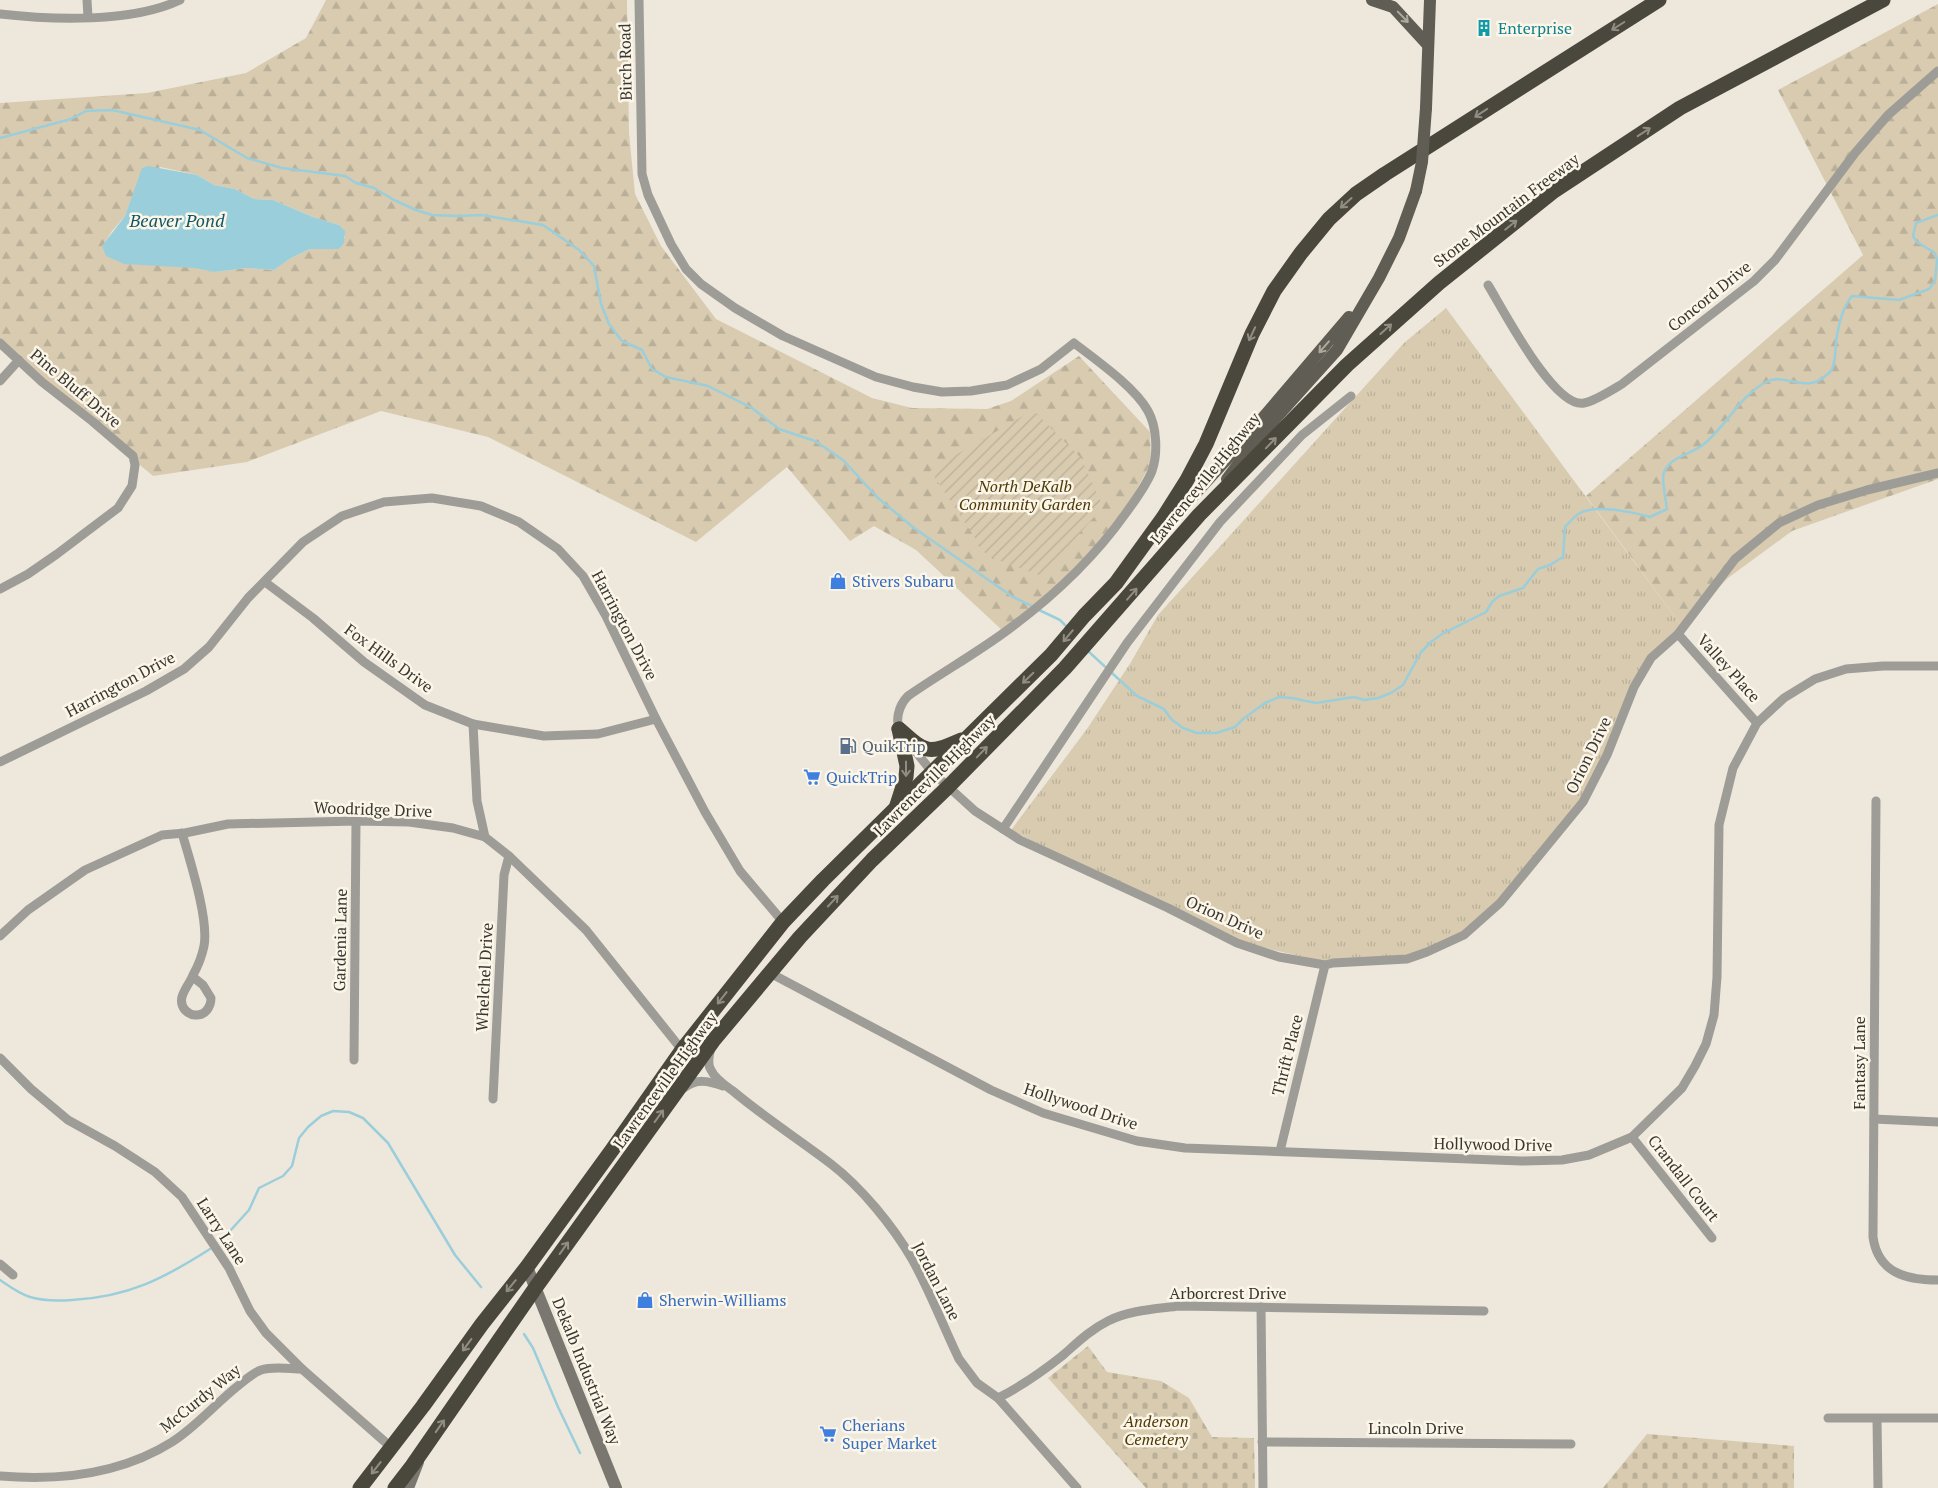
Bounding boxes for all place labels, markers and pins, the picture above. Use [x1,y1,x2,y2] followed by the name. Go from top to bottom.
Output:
[1498,17,1572,39] place label: Enterprise
[1474,18,1494,38] building icon: Enterprise
[852,570,954,592] place label: Stivers Subaru
[828,571,848,591] shop icon: Stivers Subaru
[862,735,926,757] place label: QuikTrip
[838,736,858,756] fuel station icon: QuikTrip
[826,766,897,788] place label: QuickTrip
[802,767,822,787] supermarket icon: QuickTrip
[659,1289,786,1311] place label: Sherwin-Williams
[635,1290,655,1310] shop icon: Sherwin-Williams
[842,1414,937,1454] place label: Cherians Super Market
[818,1424,838,1444] supermarket icon: Cherians Super Market

